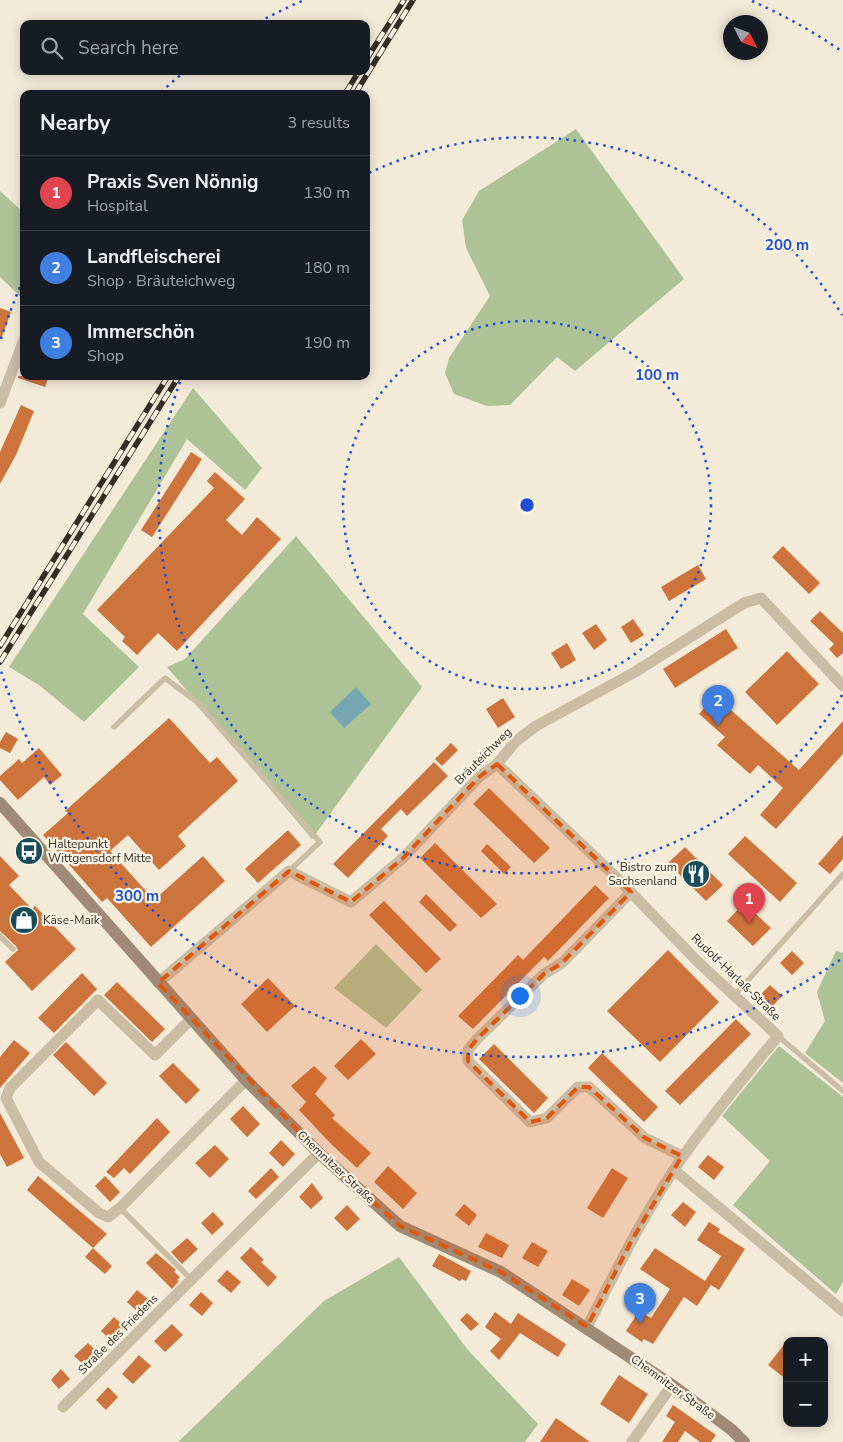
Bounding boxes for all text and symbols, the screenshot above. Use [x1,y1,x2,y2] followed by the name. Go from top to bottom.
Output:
[723,15,768,60] north arrow
[20,20,370,75] search box
[38,34,66,62] icon: search
[78,35,179,61] text: Search here
[40,109,110,137] text: Nearby
[288,112,350,134] text: 3 results
[87,169,258,195] text: Praxis Sven Nönnig
[51,182,61,204] text: 1
[303,182,350,204] text: 130 m
[87,195,148,217] text: Hospital
[765,235,809,255] text: 200 m
[87,244,221,270] text: Landfleischerei
[51,257,61,279] text: 2
[303,257,350,279] text: 180 m
[87,270,235,292] text: Shop · Bräuteichweg
[87,319,195,345] text: Immerschön
[51,332,61,354] text: 3
[303,332,350,354] text: 190 m
[87,345,124,367] text: Shop
[635,365,679,385] text: 100 m
[518,496,536,514] centre of rings
[702,685,734,726] pin: 2
[451,724,515,788] street label: Bräuteichweg
[14,836,44,866] bus stop icon: Haltepunkt Wittgensdorf Mitte
[48,836,151,866] place label: Haltepunkt Wittgensdorf Mitte
[608,859,677,889] place label: Bistro zum Sachsenland
[681,859,711,889] restaurant icon: Bistro zum Sachsenland
[733,883,765,924] pin: 1
[115,886,159,906] text: 300 m
[9,905,39,935] shop icon: Käse-Maik
[43,912,101,928] place label: Käse-Maik
[688,930,784,1024] street label: Rudolf-Harlaß-Straße
[507,983,533,1009] your location
[294,1127,378,1207] street label: Chemnitzer Straße
[624,1283,656,1324] pin: 3
[74,1290,162,1378] street label: Straße des Friedens
[783,1337,828,1427] map controls
[783,1337,828,1382] button: +
[628,1351,718,1423] street label: Chemnitzer Straße
[783,1382,828,1427] button: −

